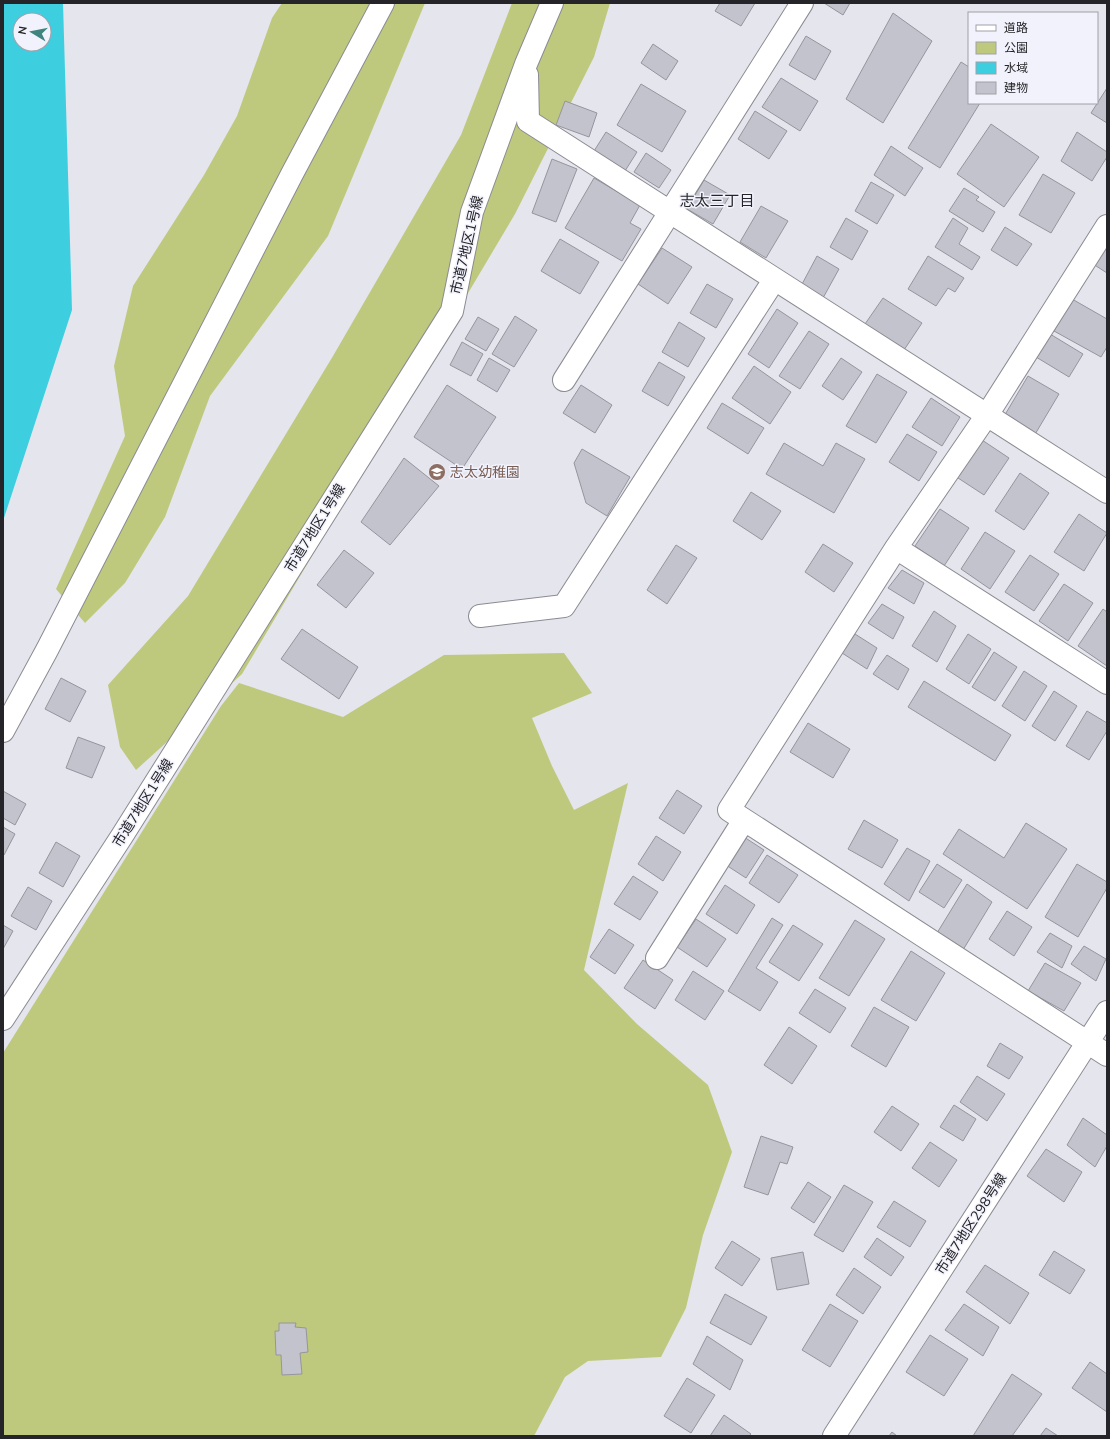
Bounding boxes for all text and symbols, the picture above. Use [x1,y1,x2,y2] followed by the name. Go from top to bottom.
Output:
[12,12,52,52] north arrow
[968,12,1098,104] legend
[1004,20,1028,36] text: 道路
[15,25,31,36] text: N
[1004,40,1028,56] text: 公園
[1004,60,1028,76] text: 水域
[1004,80,1028,96] text: 建物
[679,191,755,211] district label: 志太三丁目
[446,194,488,296] street label: 市道7地区1号線
[427,462,447,482] school or university icon: 志太幼稚園
[450,463,520,482] place label: 志太幼稚園
[280,480,350,576] street label: 市道7地区1号線
[108,755,178,851] street label: 市道7地区1号線
[931,1170,1011,1278] street label: 市道7地区298号線

